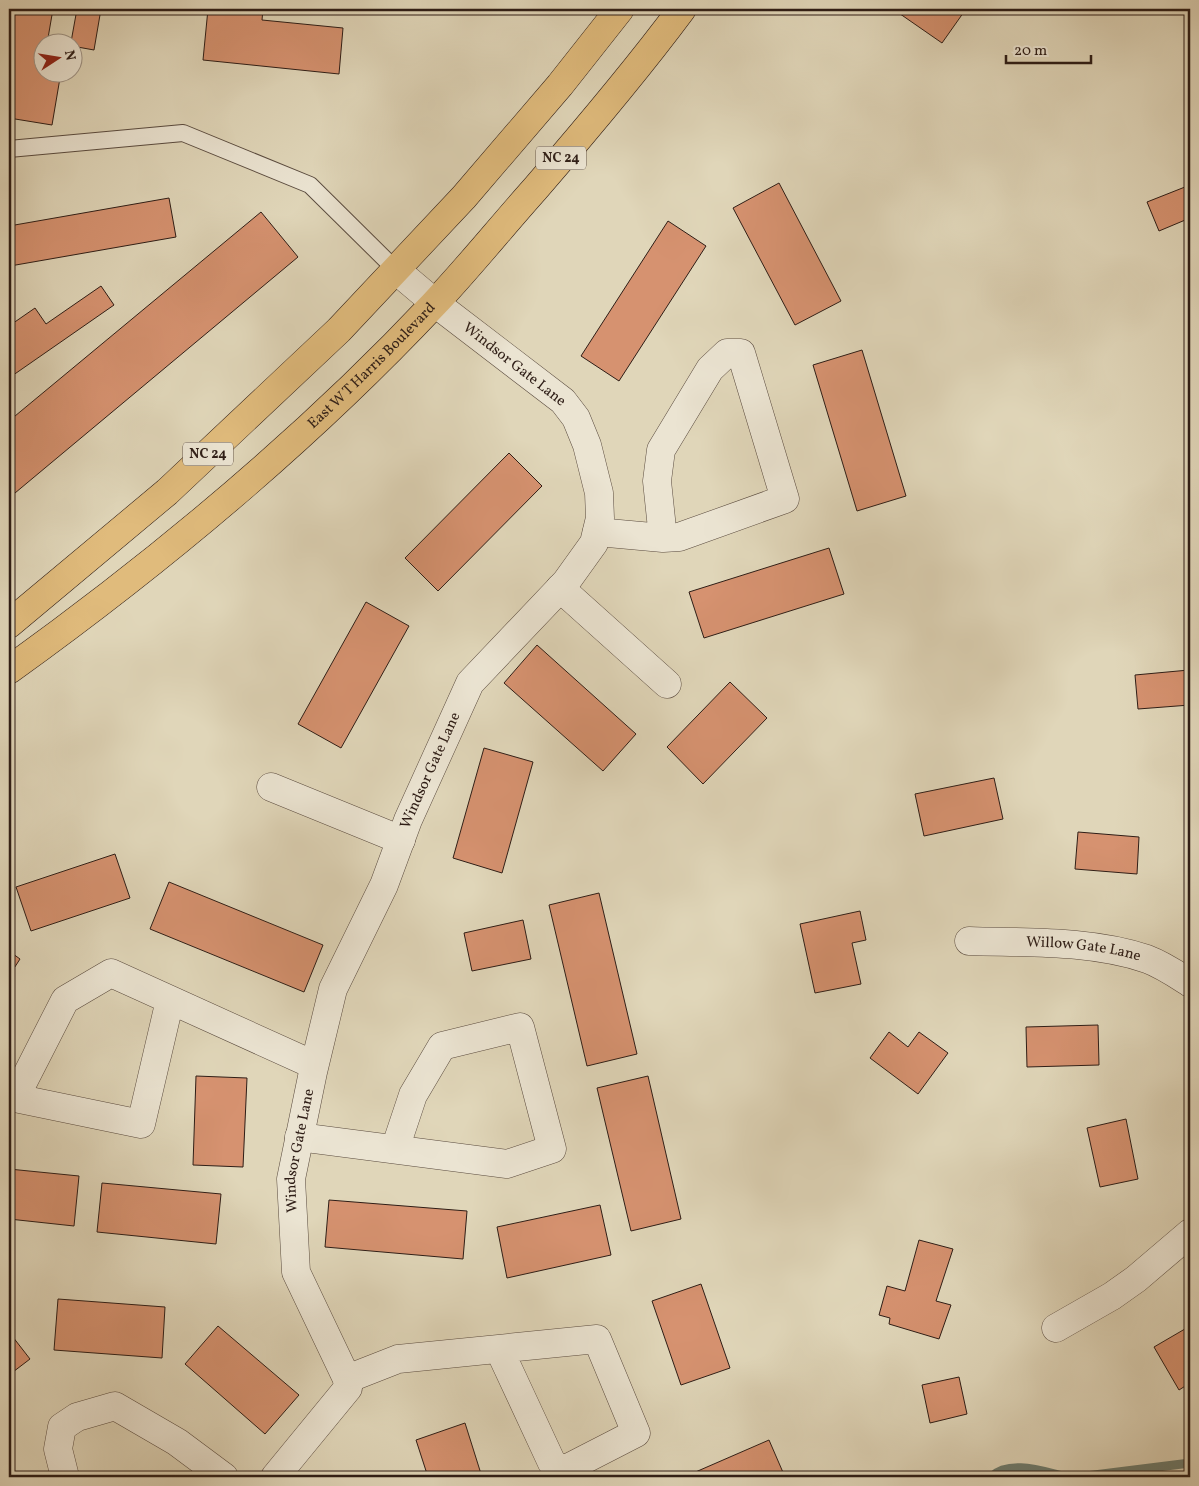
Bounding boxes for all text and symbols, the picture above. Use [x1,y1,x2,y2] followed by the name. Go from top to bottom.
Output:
[32,32,82,82] north arrow
[1006,32,1092,64] scale bar
[1014,41,1047,62] text: 20 m
[59,49,80,63] text: N
[536,146,586,170] road number: NC 24
[303,298,440,434] street label: East W T Harris Boulevard
[458,318,570,412] street label: Windsor Gate Lane
[183,442,233,466] road number: NC 24
[395,709,466,832] street label: Windsor Gate Lane
[1026,932,1143,967] street label: Willow Gate Lane
[280,1087,320,1213] street label: Windsor Gate Lane

